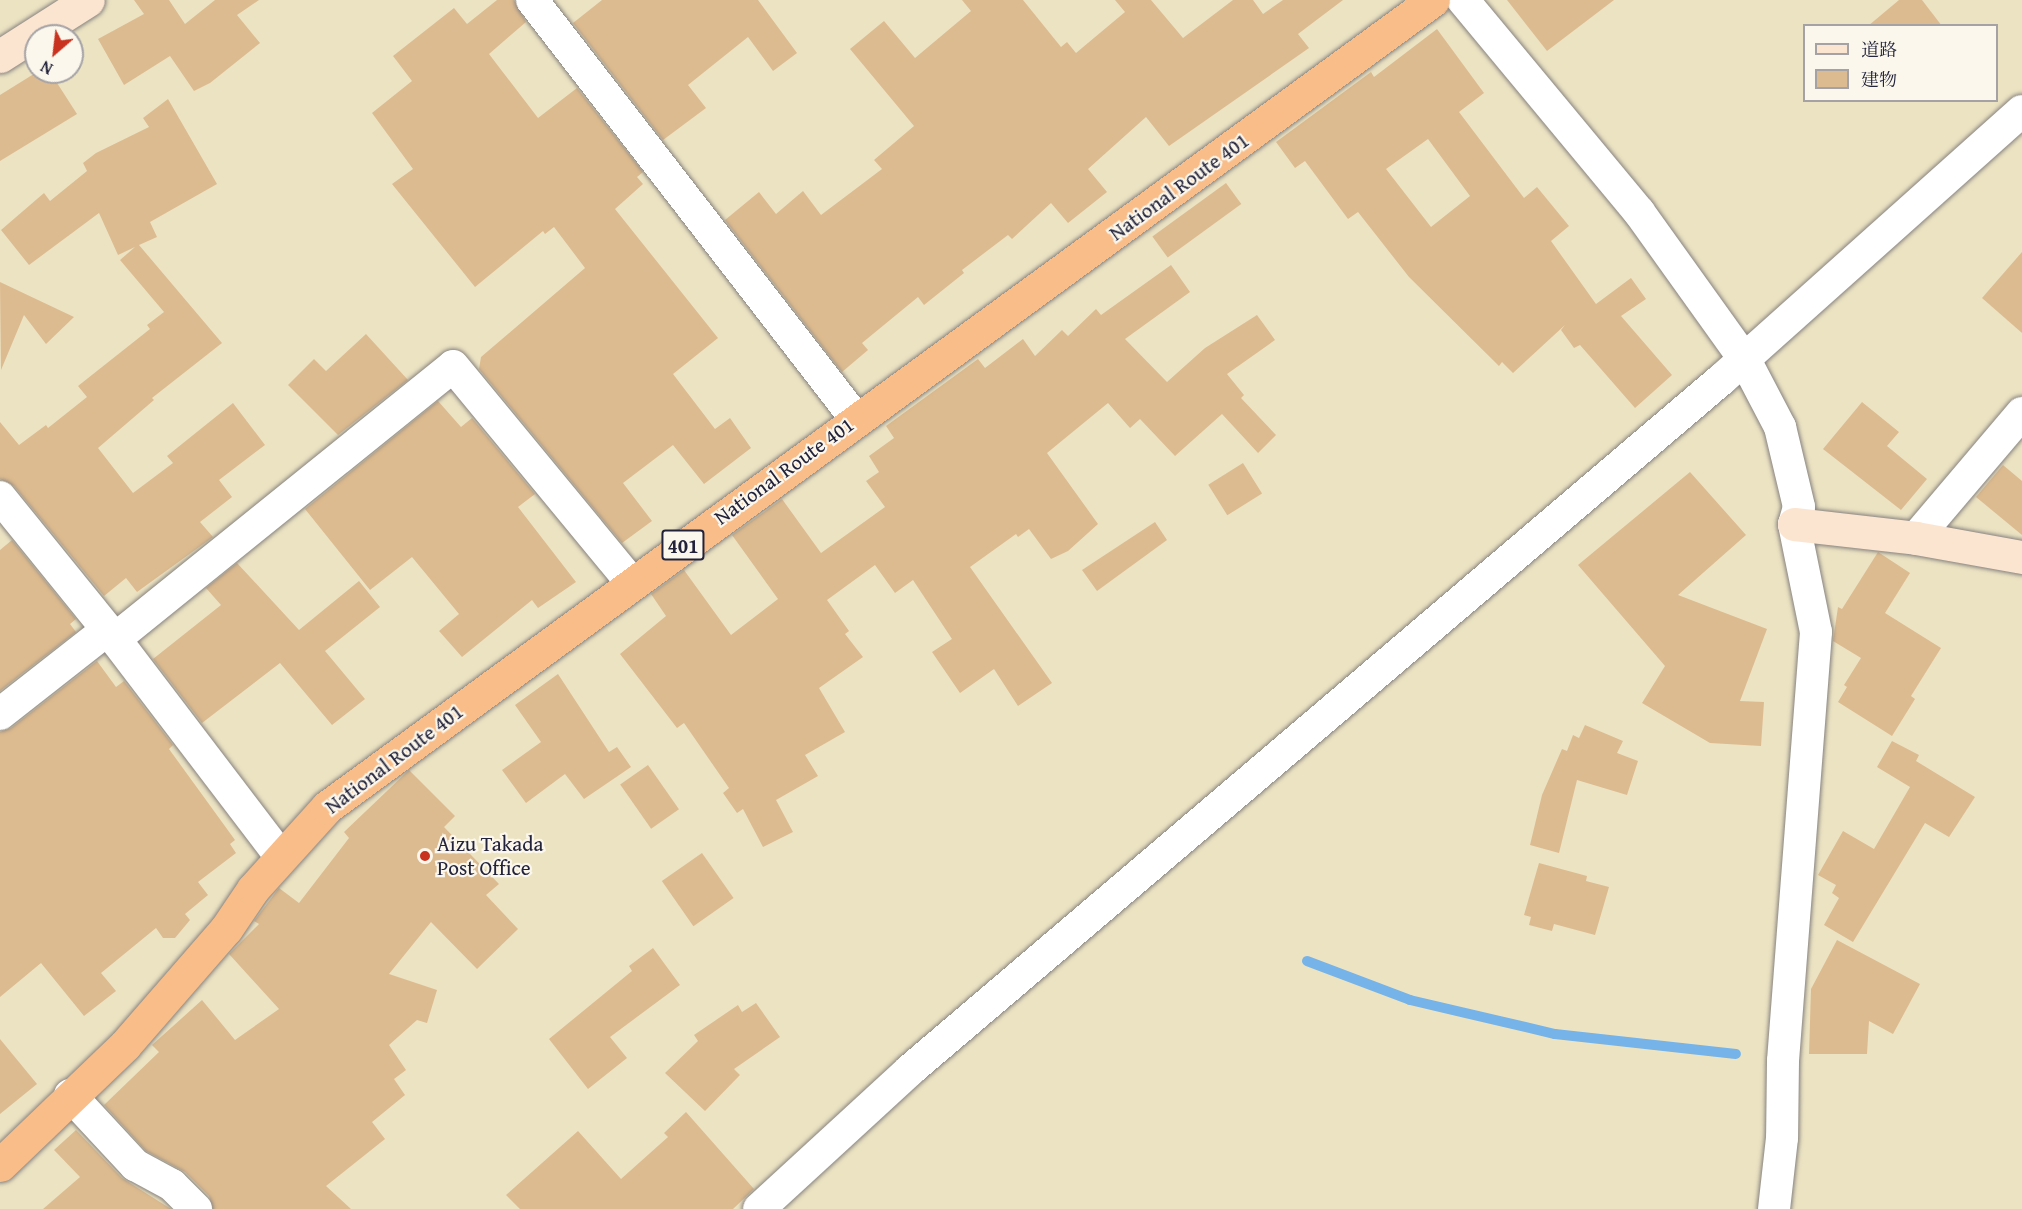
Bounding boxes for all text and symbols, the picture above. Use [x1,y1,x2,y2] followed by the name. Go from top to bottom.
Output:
[24,24,84,84] north arrow
[1803,24,1998,102] legend
[1861,36,1897,63] text: 道路
[36,55,57,81] text: N
[1861,66,1897,93] text: 建物
[1104,128,1254,246] street label: National Route 401
[709,412,859,530] street label: National Route 401
[660,528,706,562] road number: 401
[320,699,468,819] street label: National Route 401
[437,831,543,881] place label: Aizu Takada Post Office
[418,849,432,863] marker: Aizu Takada Post Office

